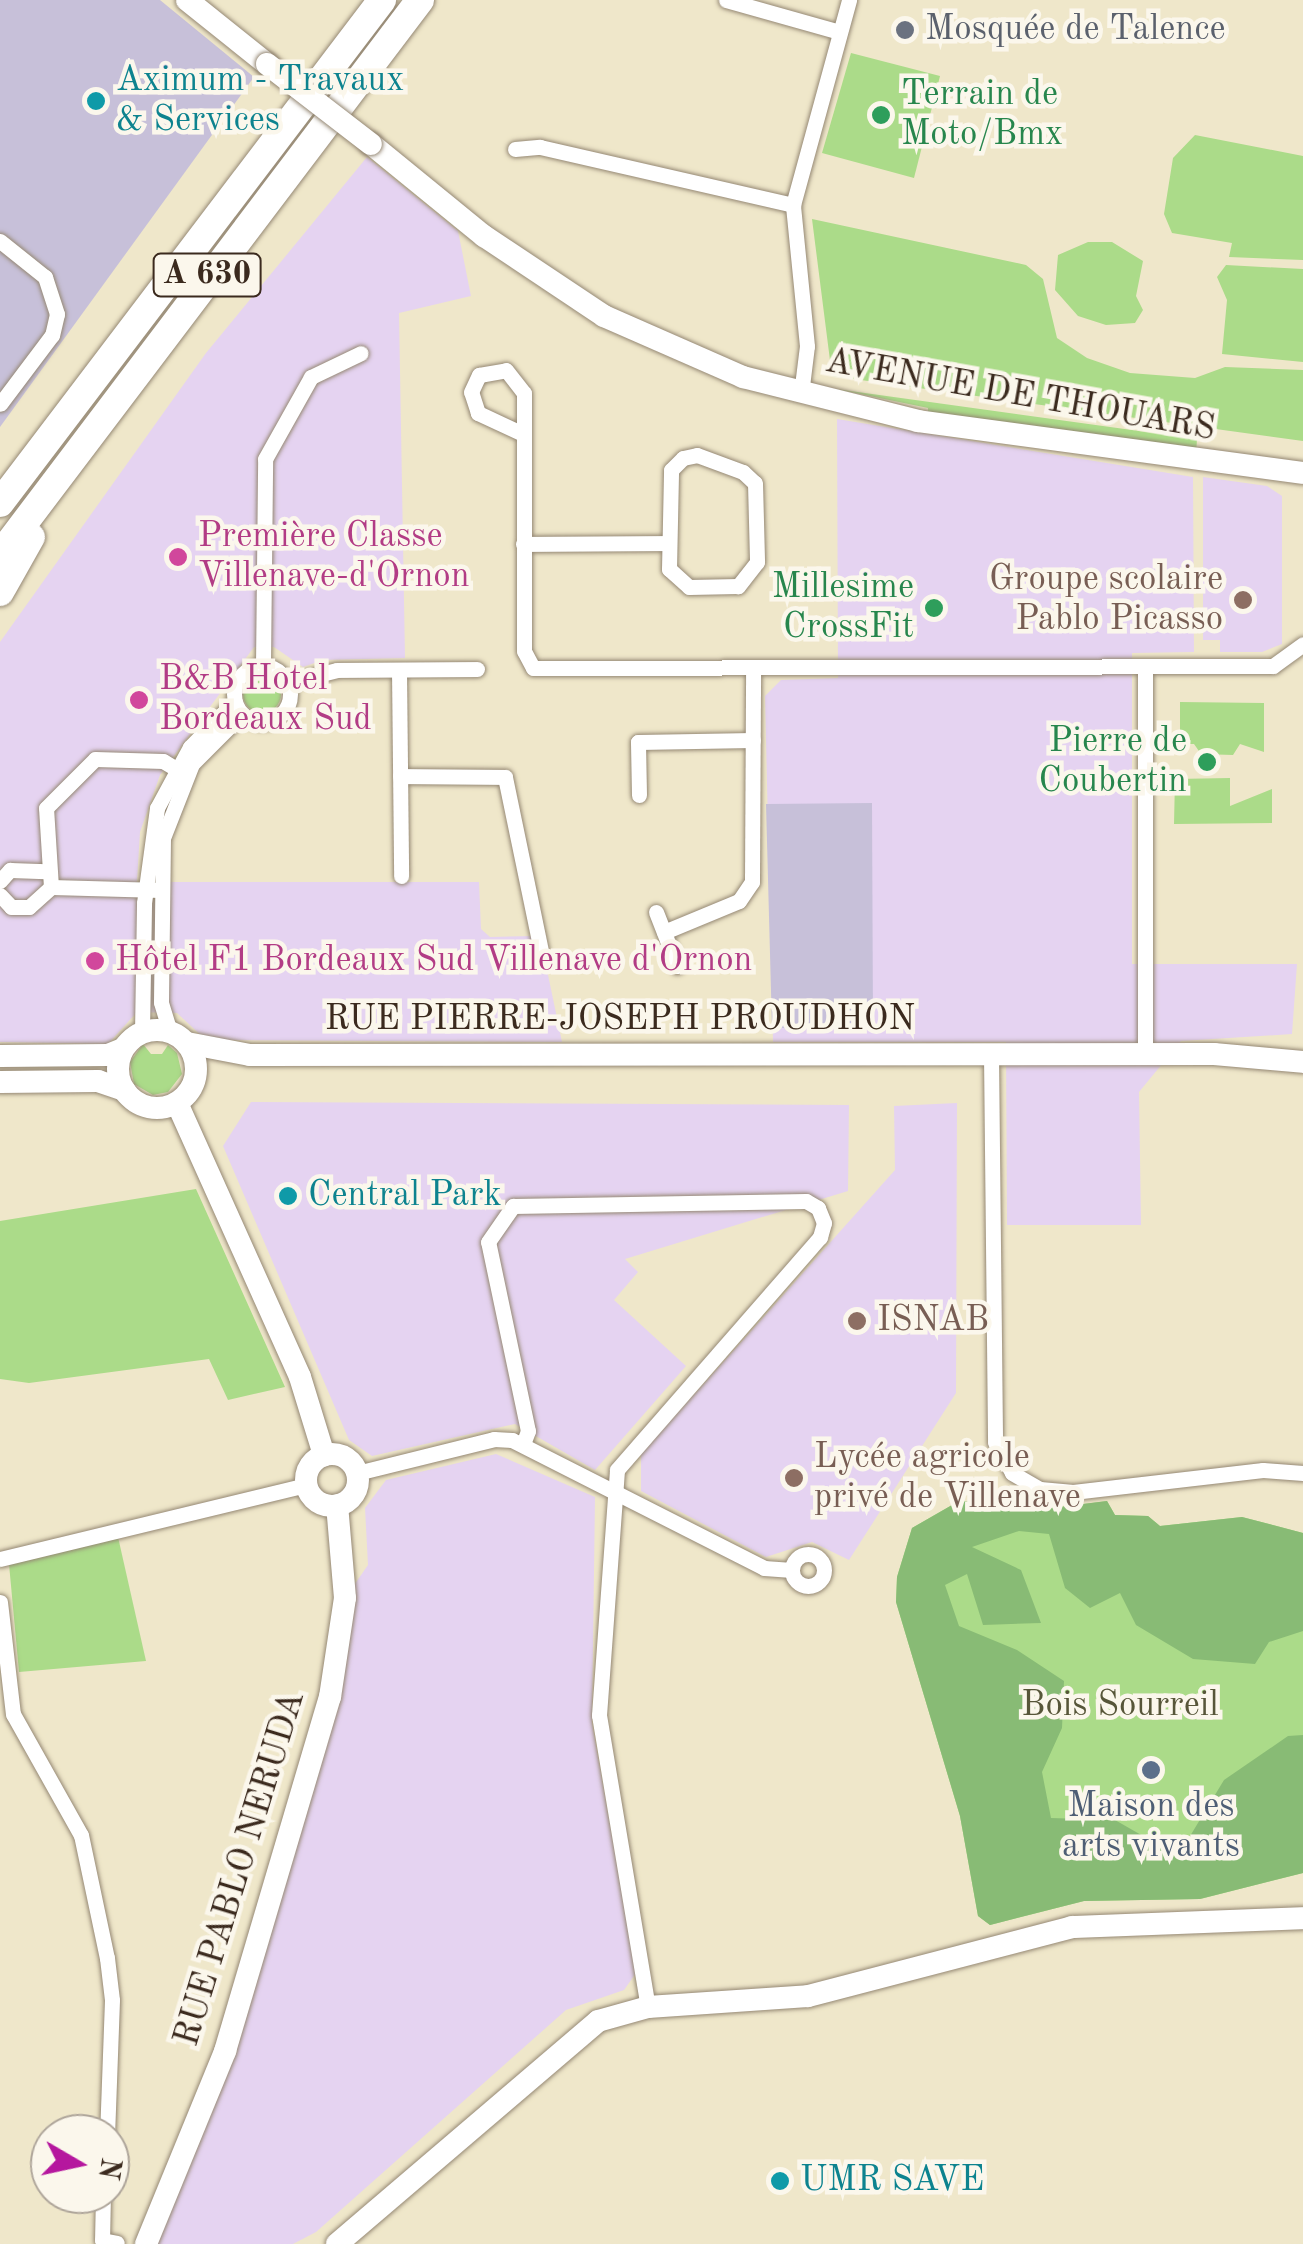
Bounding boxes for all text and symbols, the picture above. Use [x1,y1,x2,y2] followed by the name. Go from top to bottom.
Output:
[925,9,1226,51] place label: Mosquée de Talence
[894,19,916,41] marker: Mosquée de Talence
[116,60,404,142] place label: Aximum - Travaux & Services
[901,74,1063,156] place label: Terrain de Moto/Bmx
[85,90,107,112] marker: Aximum - Travaux & Services
[870,104,892,126] marker: Terrain de Moto/Bmx
[152,248,262,302] road number: A 630
[822,341,1218,451] street label: AVENUE DE THOUARS
[198,516,470,598] place label: Première Classe Villenave-d'Ornon
[167,546,189,568] marker: Première Classe Villenave-d'Ornon
[989,559,1223,641] place label: Groupe scolaire Pablo Picasso
[772,567,914,649] place label: Millesime CrossFit
[1232,589,1254,611] marker: Groupe scolaire Pablo Picasso
[923,597,945,619] marker: Millesime CrossFit
[159,659,372,741] place label: B&B Hotel Bordeaux Sud
[128,689,150,711] marker: B&B Hotel Bordeaux Sud
[1039,721,1187,803] place label: Pierre de Coubertin
[1196,751,1218,773] marker: Pierre de Coubertin
[115,940,752,982] place label: Hôtel F1 Bordeaux Sud Villenave d'Ornon
[84,950,106,972] marker: Hôtel F1 Bordeaux Sud Villenave d'Ornon
[325,999,915,1041] street label: RUE PIERRE-JOSEPH PROUDHON
[308,1175,502,1217] place label: Central Park
[277,1185,299,1207] marker: Central Park
[877,1300,989,1342] place label: ISNAB
[846,1310,868,1332] marker: ISNAB
[814,1437,1081,1519] place label: Lycée agricole privé de Villenave
[783,1467,805,1489] marker: Lycée agricole privé de Villenave
[1021,1685,1219,1727] park label: Bois Sourreil
[167,1686,315,2052] street label: RUE PABLO NERUDA
[1140,1759,1162,1781] marker: Maison des arts vivants
[1062,1786,1240,1868] place label: Maison des arts vivants
[30,2114,130,2214] north arrow
[92,2156,123,2181] text: N
[800,2160,985,2202] place label: UMR SAVE
[769,2170,791,2192] marker: UMR SAVE

